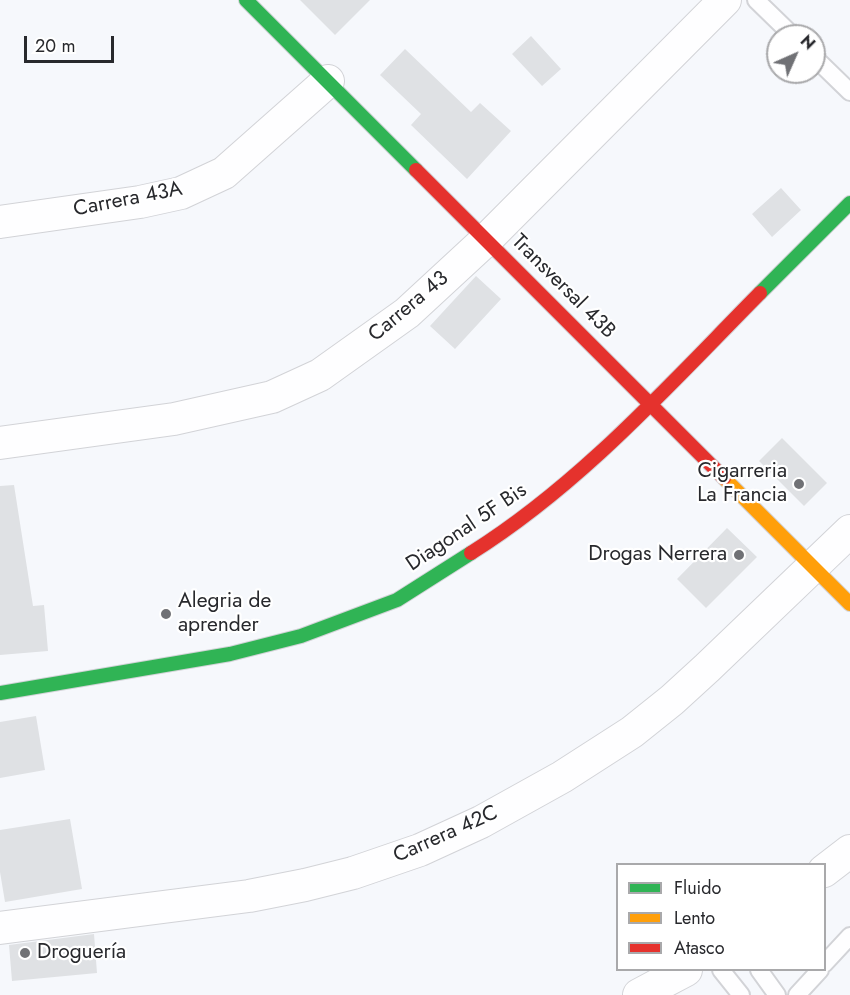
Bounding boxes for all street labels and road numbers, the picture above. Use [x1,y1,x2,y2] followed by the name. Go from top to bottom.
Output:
[71,177,185,223] street label: Carrera 43A
[506,230,620,344] street label: Transversal 43B
[364,266,454,348] street label: Carrera 43
[402,478,532,578] street label: Diagonal 5F Bis
[390,801,502,869] street label: Carrera 42C

